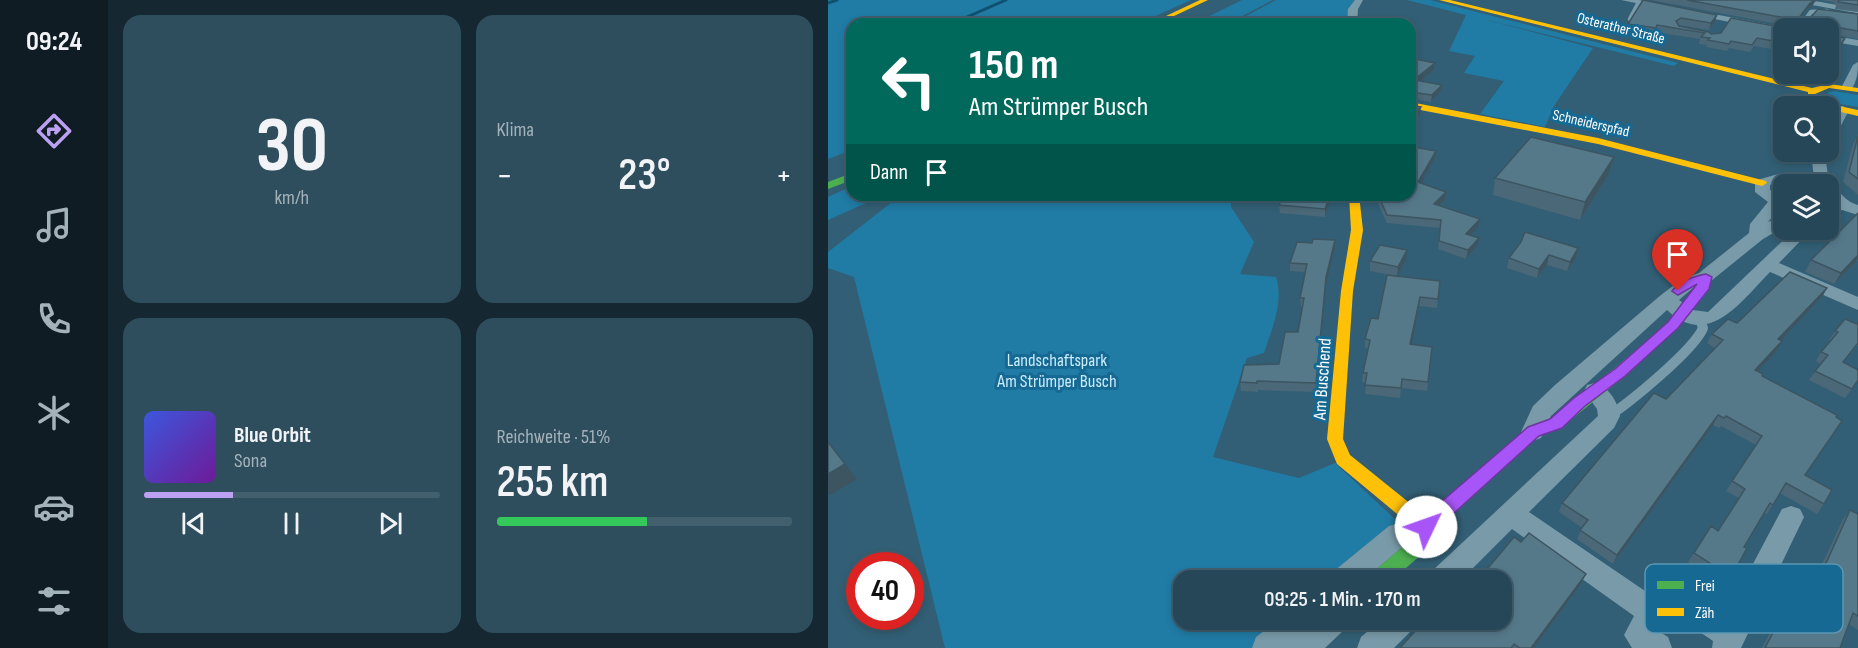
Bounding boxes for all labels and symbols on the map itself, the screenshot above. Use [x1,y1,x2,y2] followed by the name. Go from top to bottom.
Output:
[1575,8,1667,49] street label: Osterather Straße
[1551,105,1631,142] street label: Schneiderspfad
[1652,229,1703,291] pin
[1309,337,1336,422] street label: Am Buschend
[996,350,1117,392] park label: Landschaftspark Am Strümper Busch
[1394,495,1458,559] position arrow
[846,552,924,630] speed limit sign: 40
[1645,564,1843,633] legend
[1695,577,1715,596] text: Frei
[1695,604,1714,623] text: Zäh

